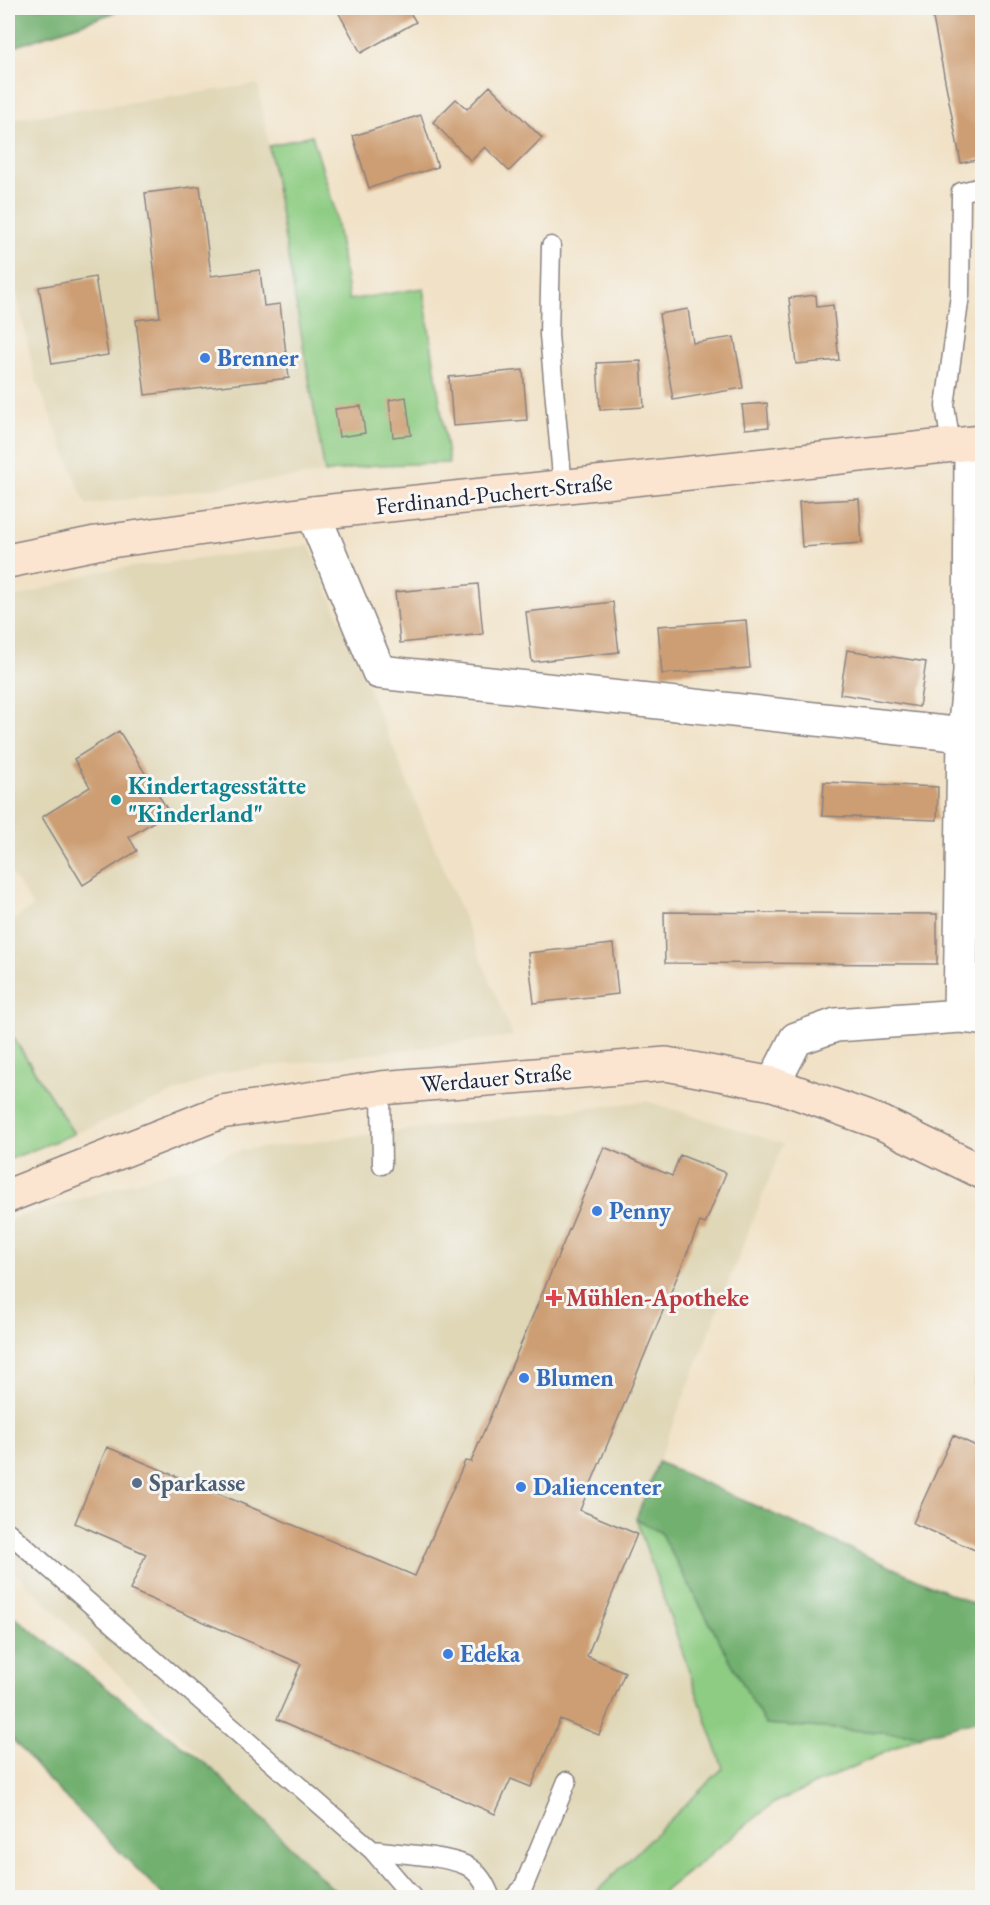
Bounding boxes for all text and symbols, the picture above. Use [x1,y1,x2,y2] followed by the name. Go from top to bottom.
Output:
[217,342,299,373] place label: Brenner
[198,351,212,365] marker: Brenner
[374,466,614,521] street label: Ferdinand-Puchert-Straße
[128,770,306,829] place label: Kindertagesstätte "Kinderland"
[109,793,123,807] marker: Kindertagesstätte "Kinderland"
[419,1055,573,1100] street label: Werdauer Straße
[609,1195,671,1227] place label: Penny
[590,1204,604,1218] marker: Penny
[566,1282,749,1313] place label: Mühlen-Apotheke
[547,1291,561,1305] marker: Mühlen-Apotheke
[536,1362,614,1393] place label: Blumen
[517,1371,531,1385] marker: Blumen
[149,1467,245,1498] place label: Sparkasse
[533,1471,661,1502] place label: Daliencenter
[130,1476,144,1490] marker: Sparkasse
[514,1480,528,1494] marker: Daliencenter
[460,1638,521,1669] place label: Edeka
[441,1647,455,1661] marker: Edeka

